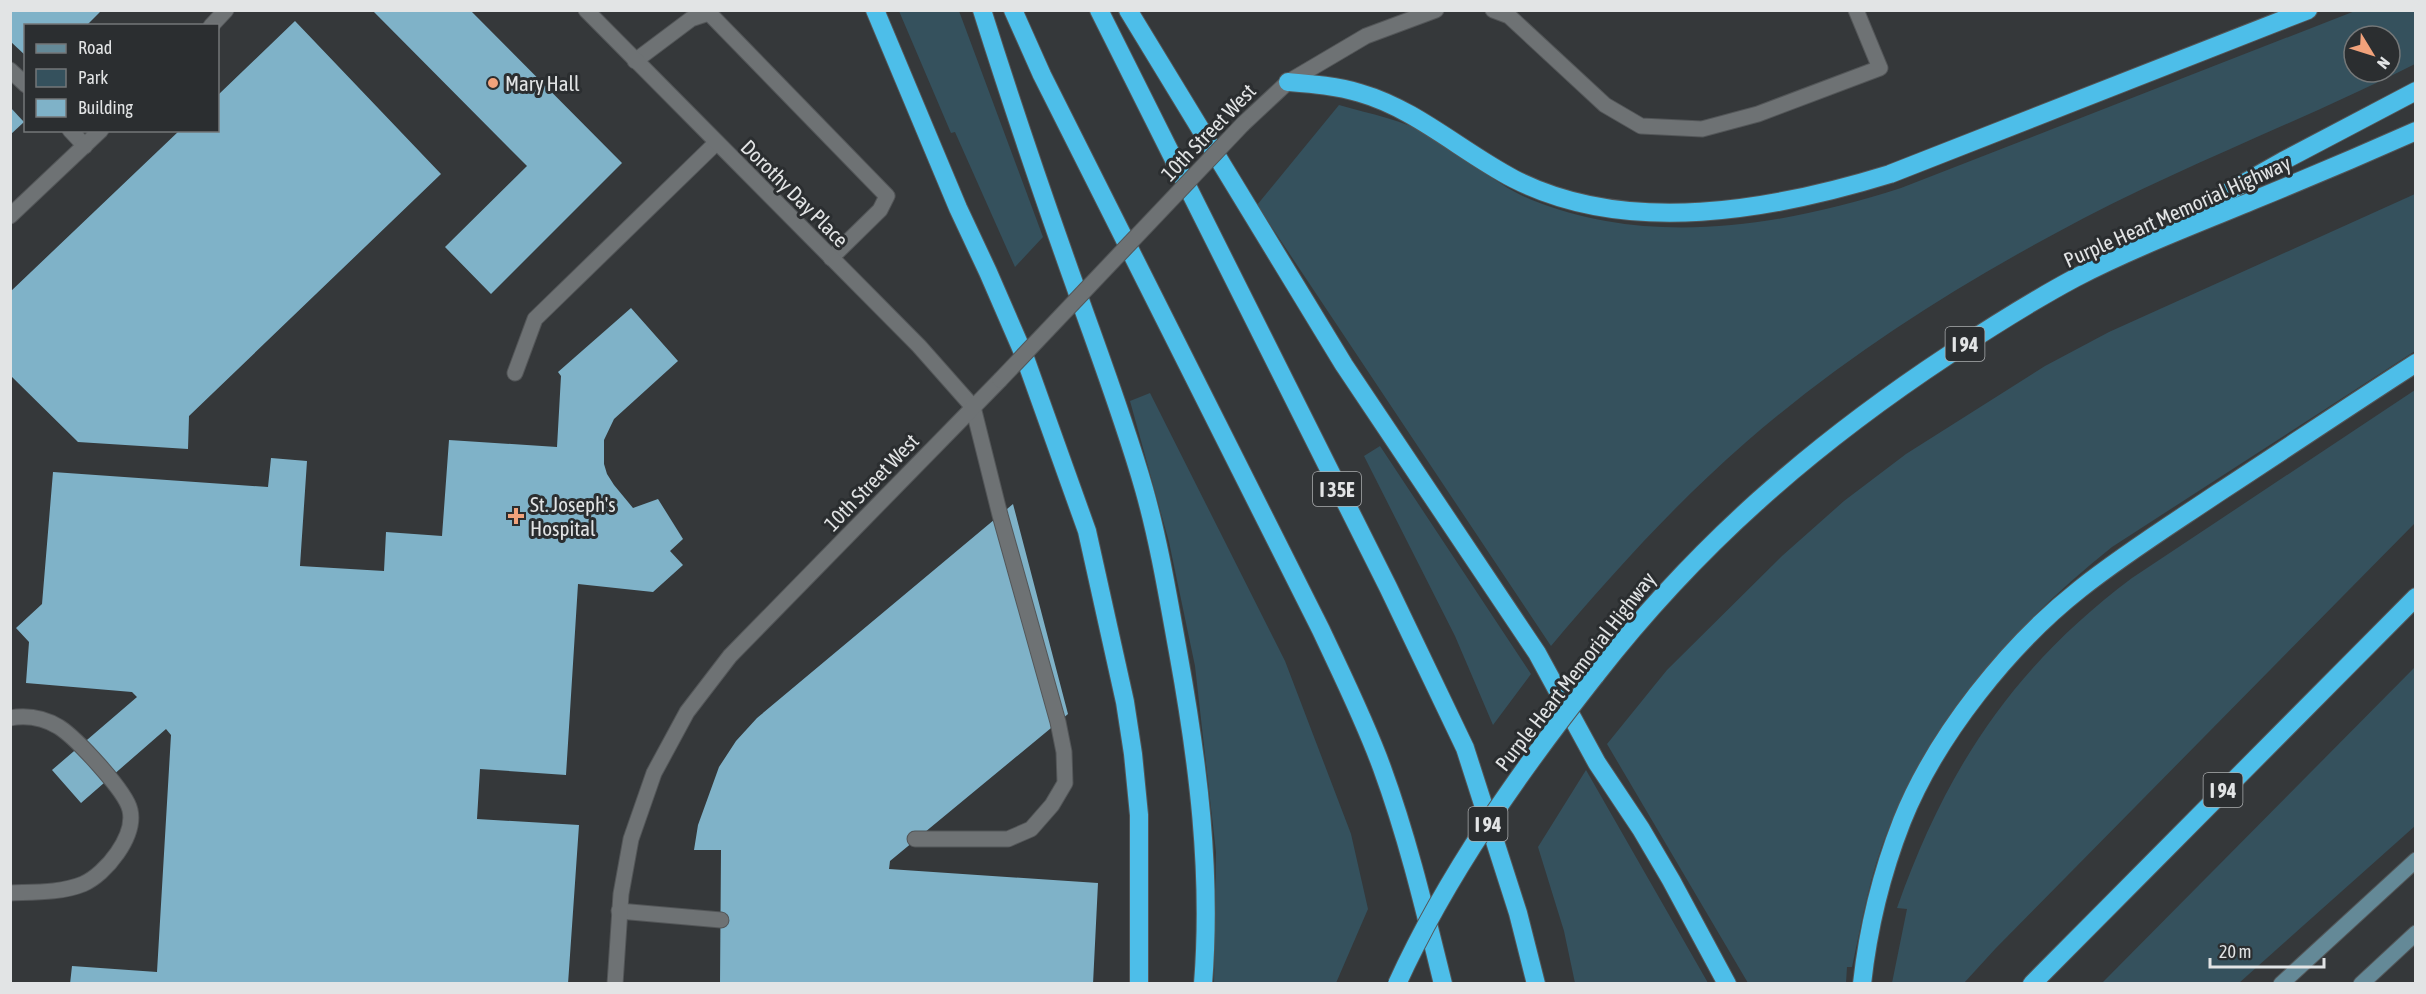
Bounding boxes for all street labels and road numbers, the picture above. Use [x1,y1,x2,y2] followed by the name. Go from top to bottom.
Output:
[1156,79,1260,185] street label: 10th Street West
[737,135,853,251] street label: Dorothy Day Place
[2060,150,2294,272] street label: Purple Heart Memorial Highway
[1946,327,1984,361] road number: I 94
[819,429,923,535] street label: 10th Street West
[1313,472,1361,506] road number: I 35E
[1490,567,1660,775] street label: Purple Heart Memorial Highway
[2204,773,2242,807] road number: I 94
[1468,807,1508,841] road number: I 94

